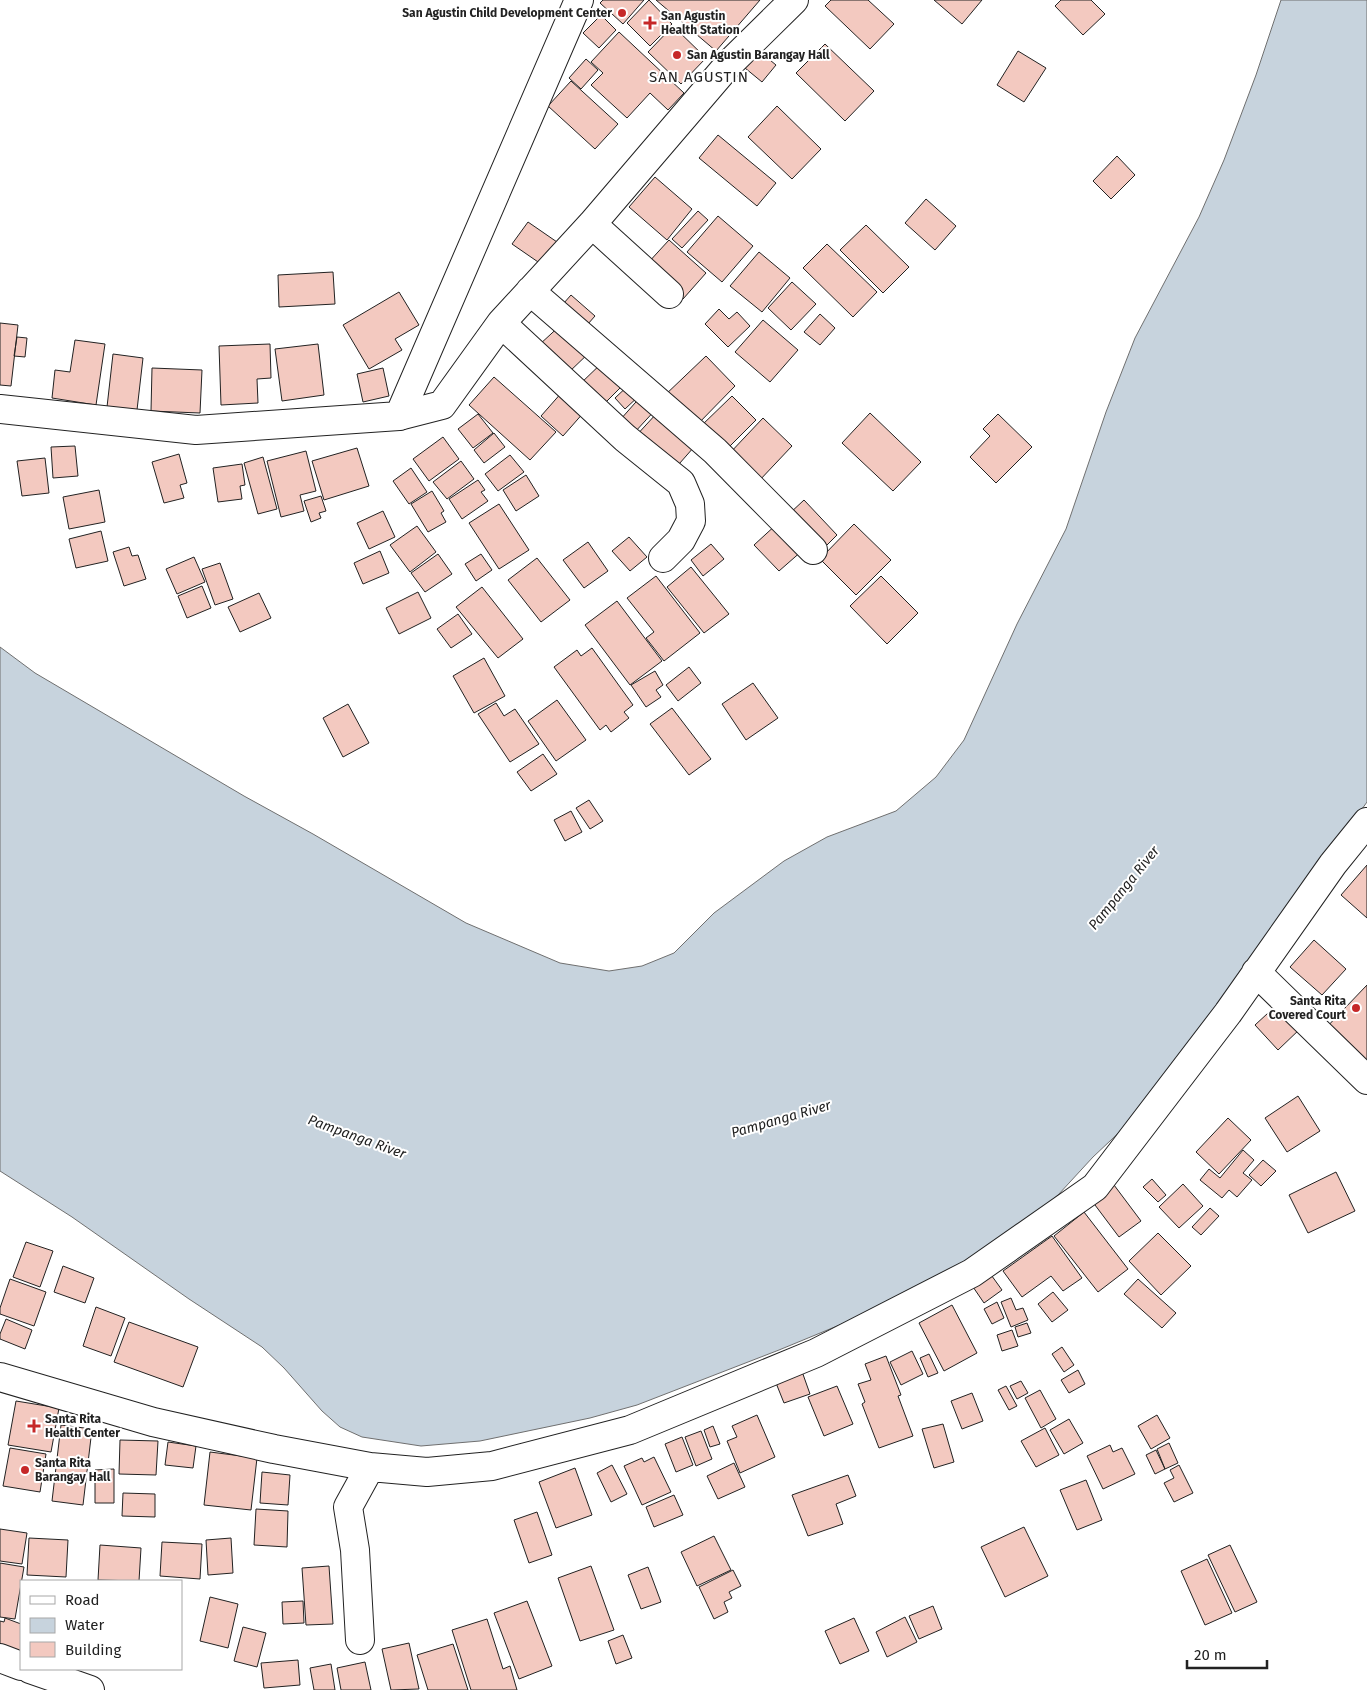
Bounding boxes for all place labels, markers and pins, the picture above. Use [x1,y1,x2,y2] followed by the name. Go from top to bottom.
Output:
[402,6,612,20] place label: San Agustin Child Development Center
[616,7,628,19] marker: San Agustin Child Development Center
[661,9,740,37] place label: San Agustin Health Station
[643,16,657,30] marker: San Agustin Health Station
[687,48,830,62] place label: San Agustin Barangay Hall
[671,49,683,61] marker: San Agustin Barangay Hall
[1269,994,1346,1022] place label: Santa Rita Covered Court
[1350,1002,1362,1014] marker: Santa Rita Covered Court
[45,1412,120,1440] place label: Santa Rita Health Center
[27,1419,41,1433] marker: Santa Rita Health Center
[35,1456,111,1484] place label: Santa Rita Barangay Hall
[19,1464,31,1476] marker: Santa Rita Barangay Hall

